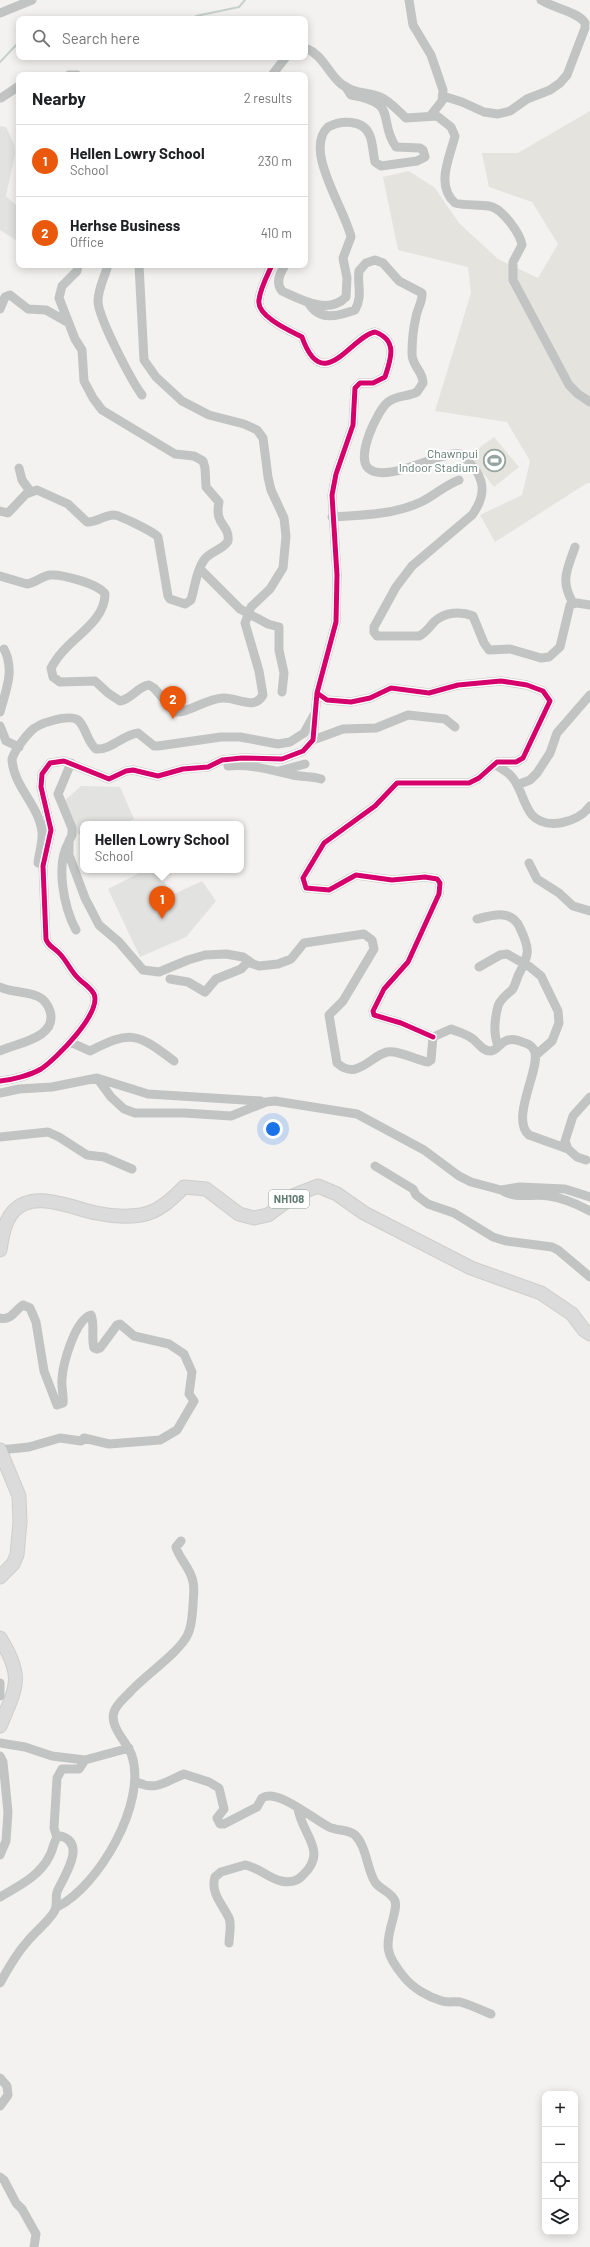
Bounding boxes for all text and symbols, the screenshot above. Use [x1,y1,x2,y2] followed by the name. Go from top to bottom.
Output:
[16,16,308,60] search box
[30,27,52,49] icon: search
[62,29,140,47] text: Search here
[32,88,86,108] text: Nearby
[244,90,292,106] text: 2 results
[70,144,205,162] text: Hellen Lowry School
[43,153,47,169] text: 1
[258,153,292,169] text: 230 m
[70,162,108,178] text: School
[70,216,180,234] text: Herhse Business
[41,225,49,241] text: 2
[261,225,292,241] text: 410 m
[70,234,104,250] text: Office
[399,446,478,474] place label: Chawnpui Indoor Stadium
[481,448,507,474] sports icon: Chawnpui Indoor Stadium
[160,686,186,719] pin: 2
[80,821,244,873] popup
[95,830,229,848] text: Hellen Lowry School
[95,848,133,864] text: School
[149,886,175,919] pin: 1
[263,1119,283,1139] your location
[269,1190,309,1208] road number: NH108
[542,2091,578,2235] map controls
[542,2091,578,2127] button: +
[542,2127,578,2163] button: −
[542,2163,578,2199] button: locate
[542,2199,578,2235] button: layers

